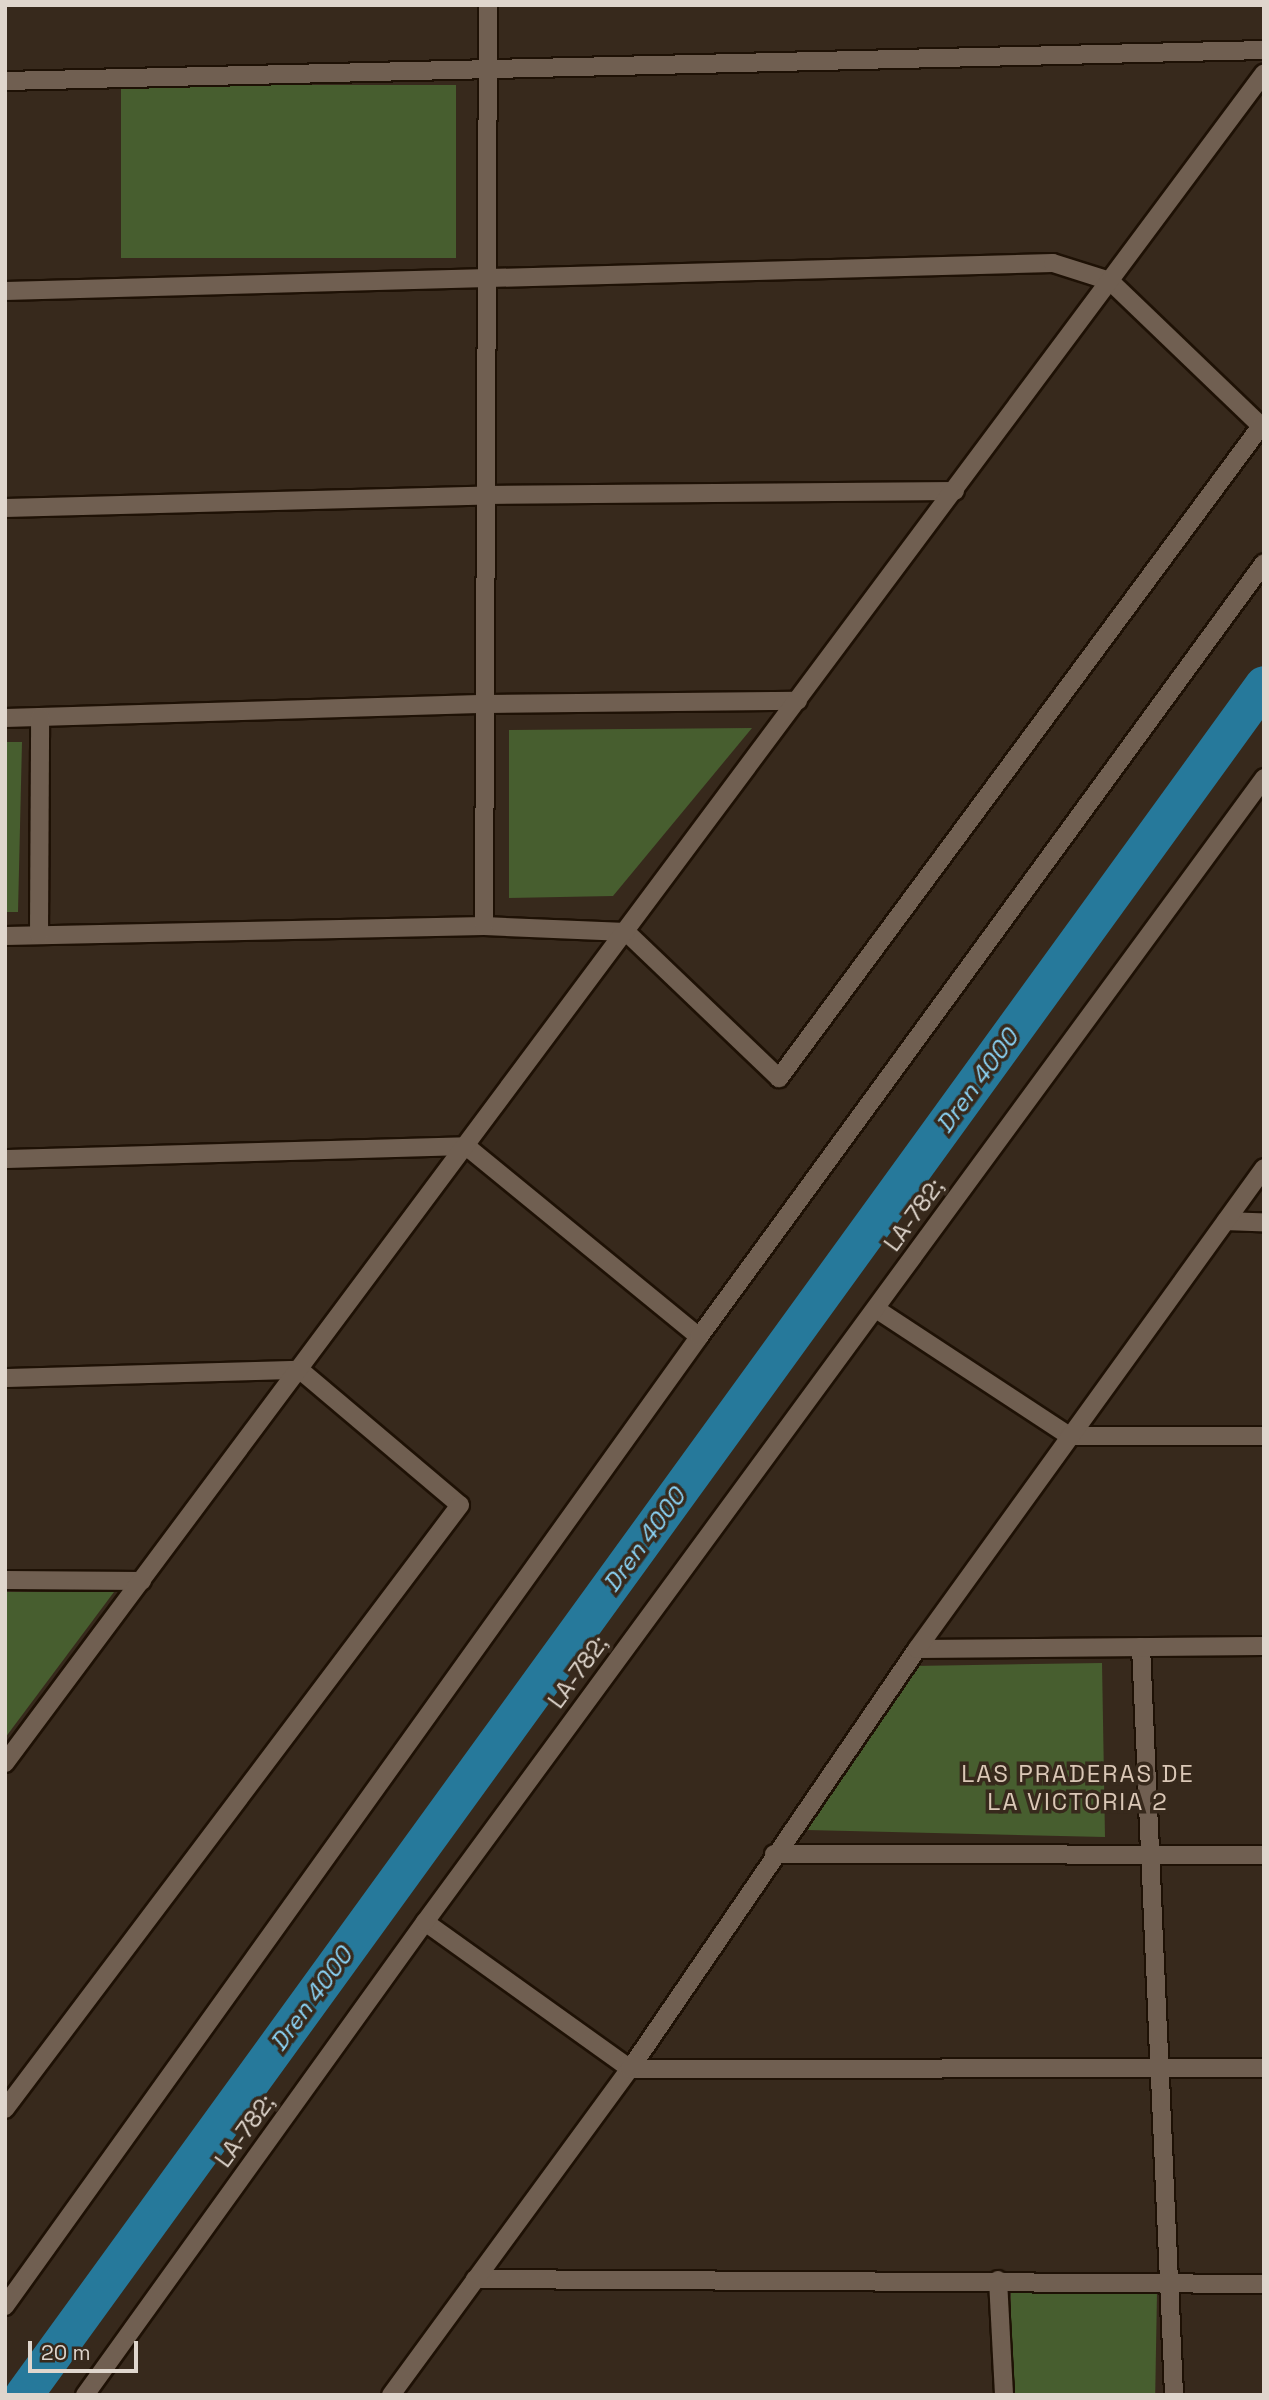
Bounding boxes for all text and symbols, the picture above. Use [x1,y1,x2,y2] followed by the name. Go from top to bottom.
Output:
[930,1024,1024,1138] water label: Dren 4000
[878,1173,950,1257] street label: LA-782;
[597,1483,691,1597] water label: Dren 4000
[542,1630,614,1714] street label: LA-782;
[963,1760,1193,1816] district label: LAS PRADERAS DE LA VICTORIA 2
[264,1942,358,2056] water label: Dren 4000
[209,2089,281,2173] street label: LA-782;
[32,2326,142,2370] scale bar
[41,2339,91,2366] text: 20 m

